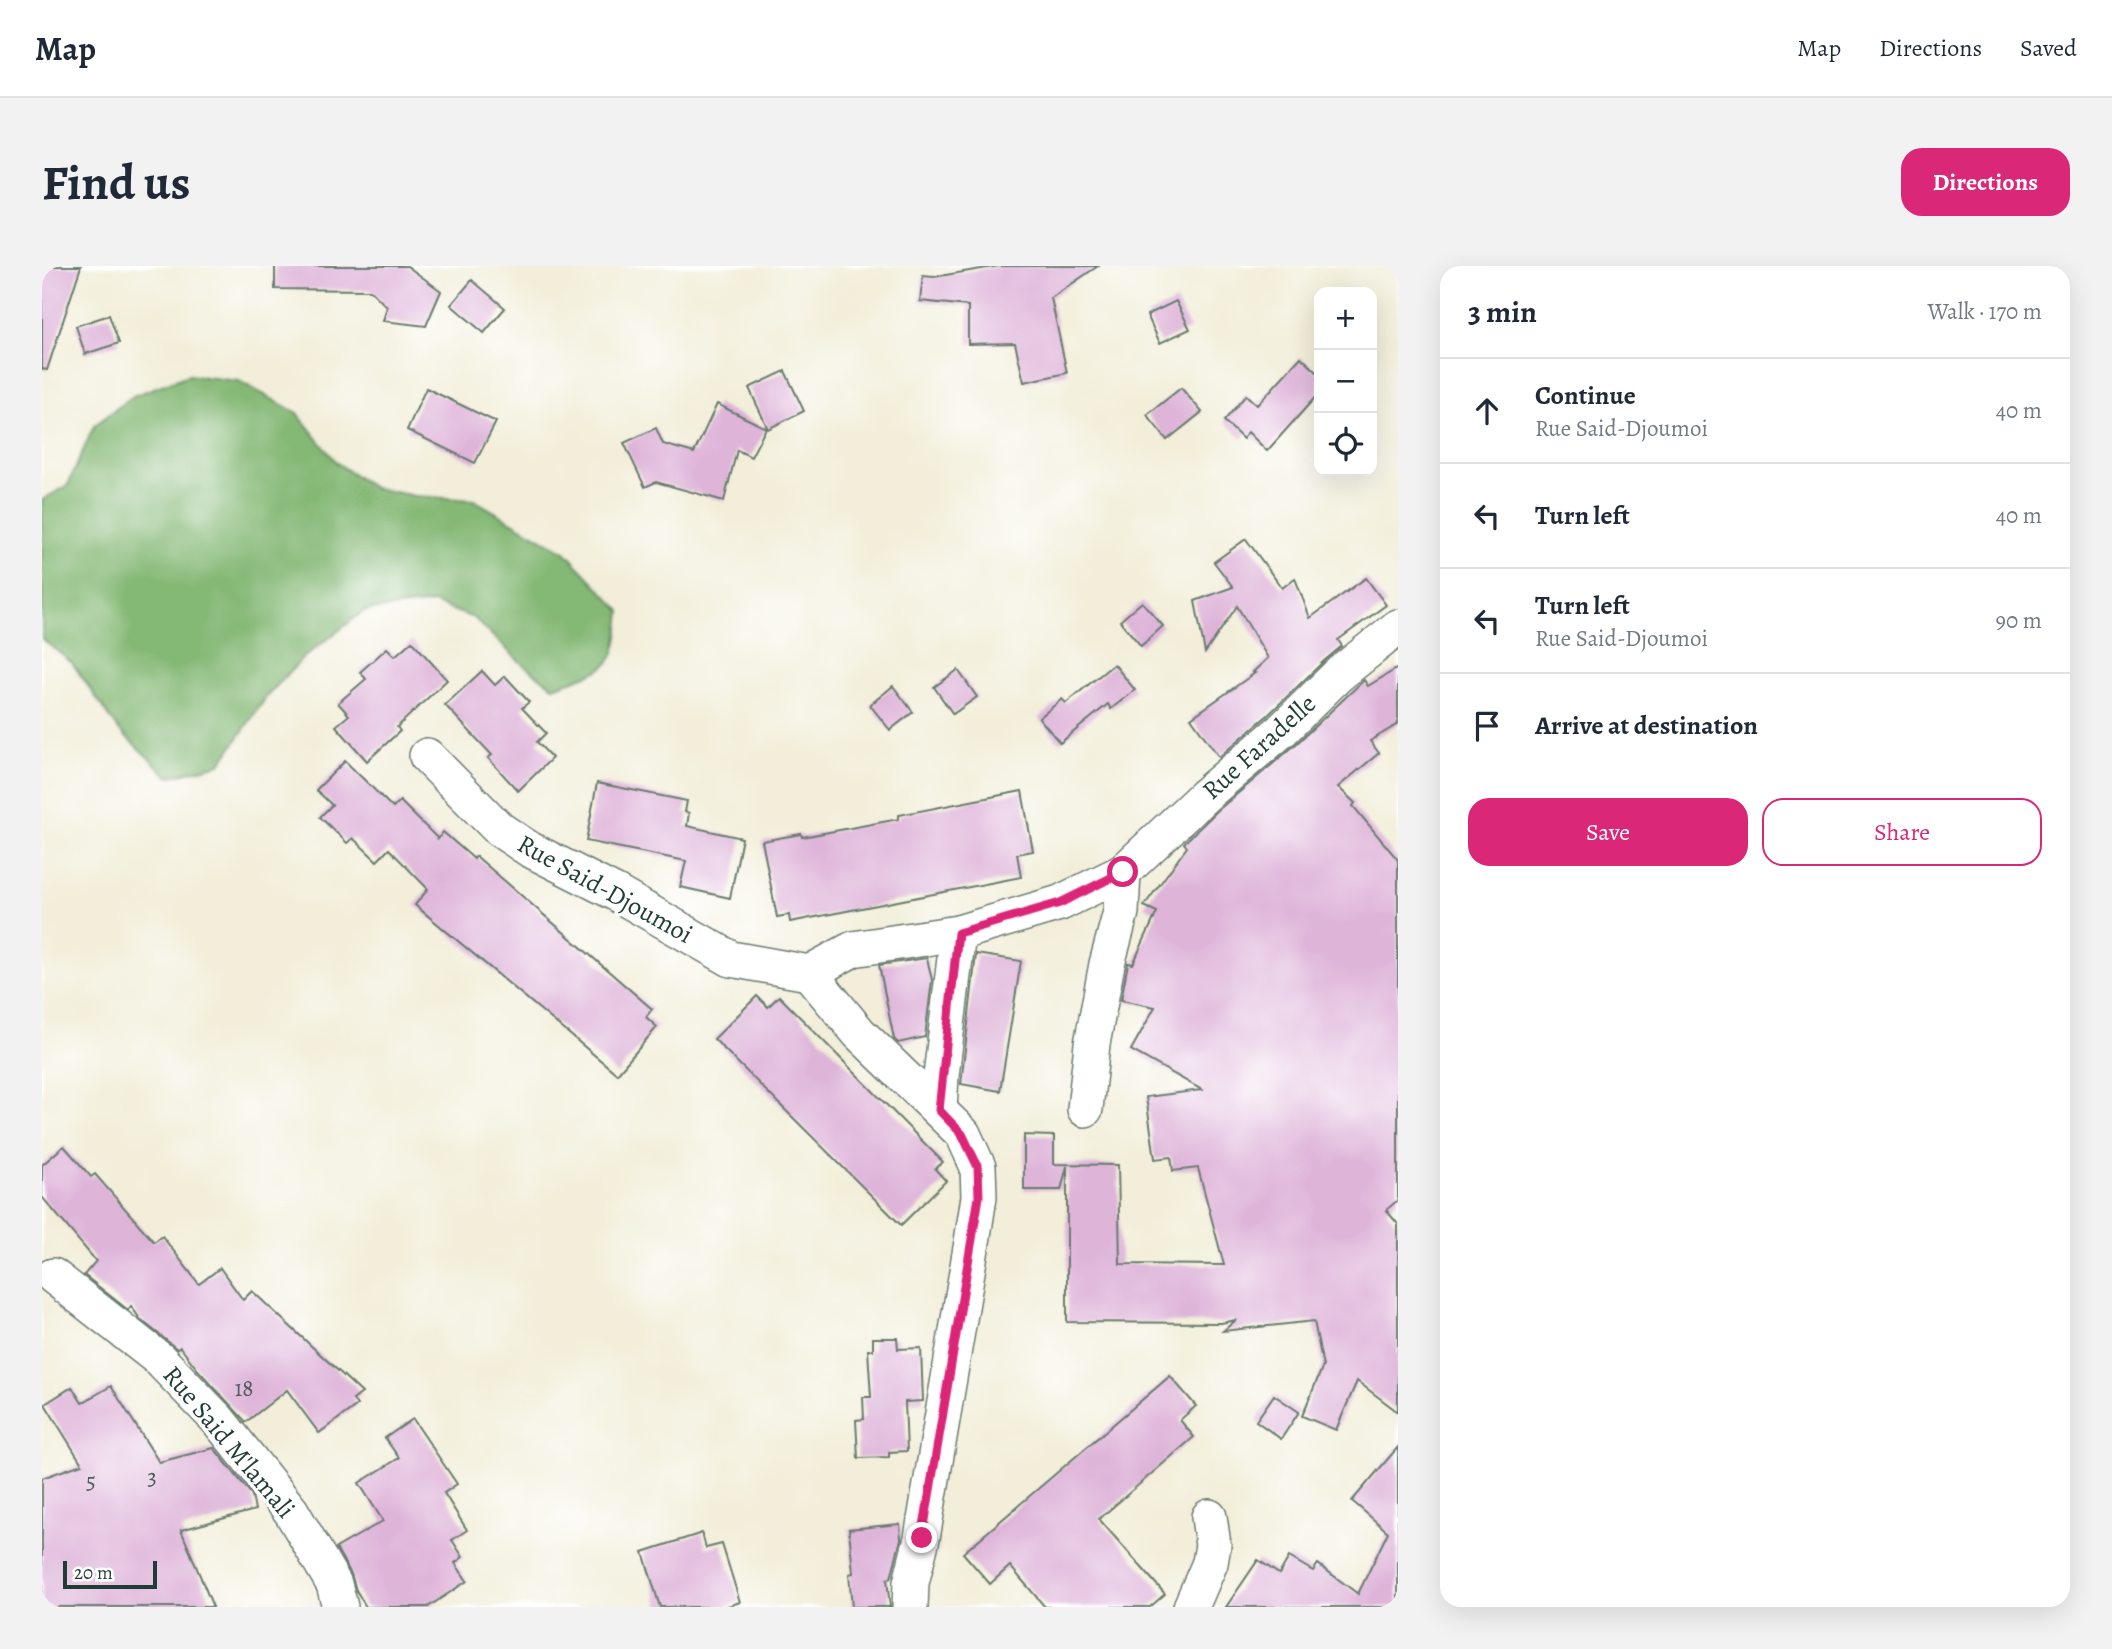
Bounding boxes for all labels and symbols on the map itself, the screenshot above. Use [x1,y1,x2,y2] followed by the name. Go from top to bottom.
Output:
[1195,686,1323,808] street label: Rue Faradelle
[511,826,699,952] street label: Rue Said-Djoumoi
[1107,856,1138,887] route start
[155,1358,303,1526] street label: Rue Said M'lamali
[234,1373,254,1404] house number: 18
[147,1462,157,1493] house number: 3
[86,1466,96,1497] house number: 5
[906,1522,937,1553] route end
[63,1558,158,1590] scale bar

